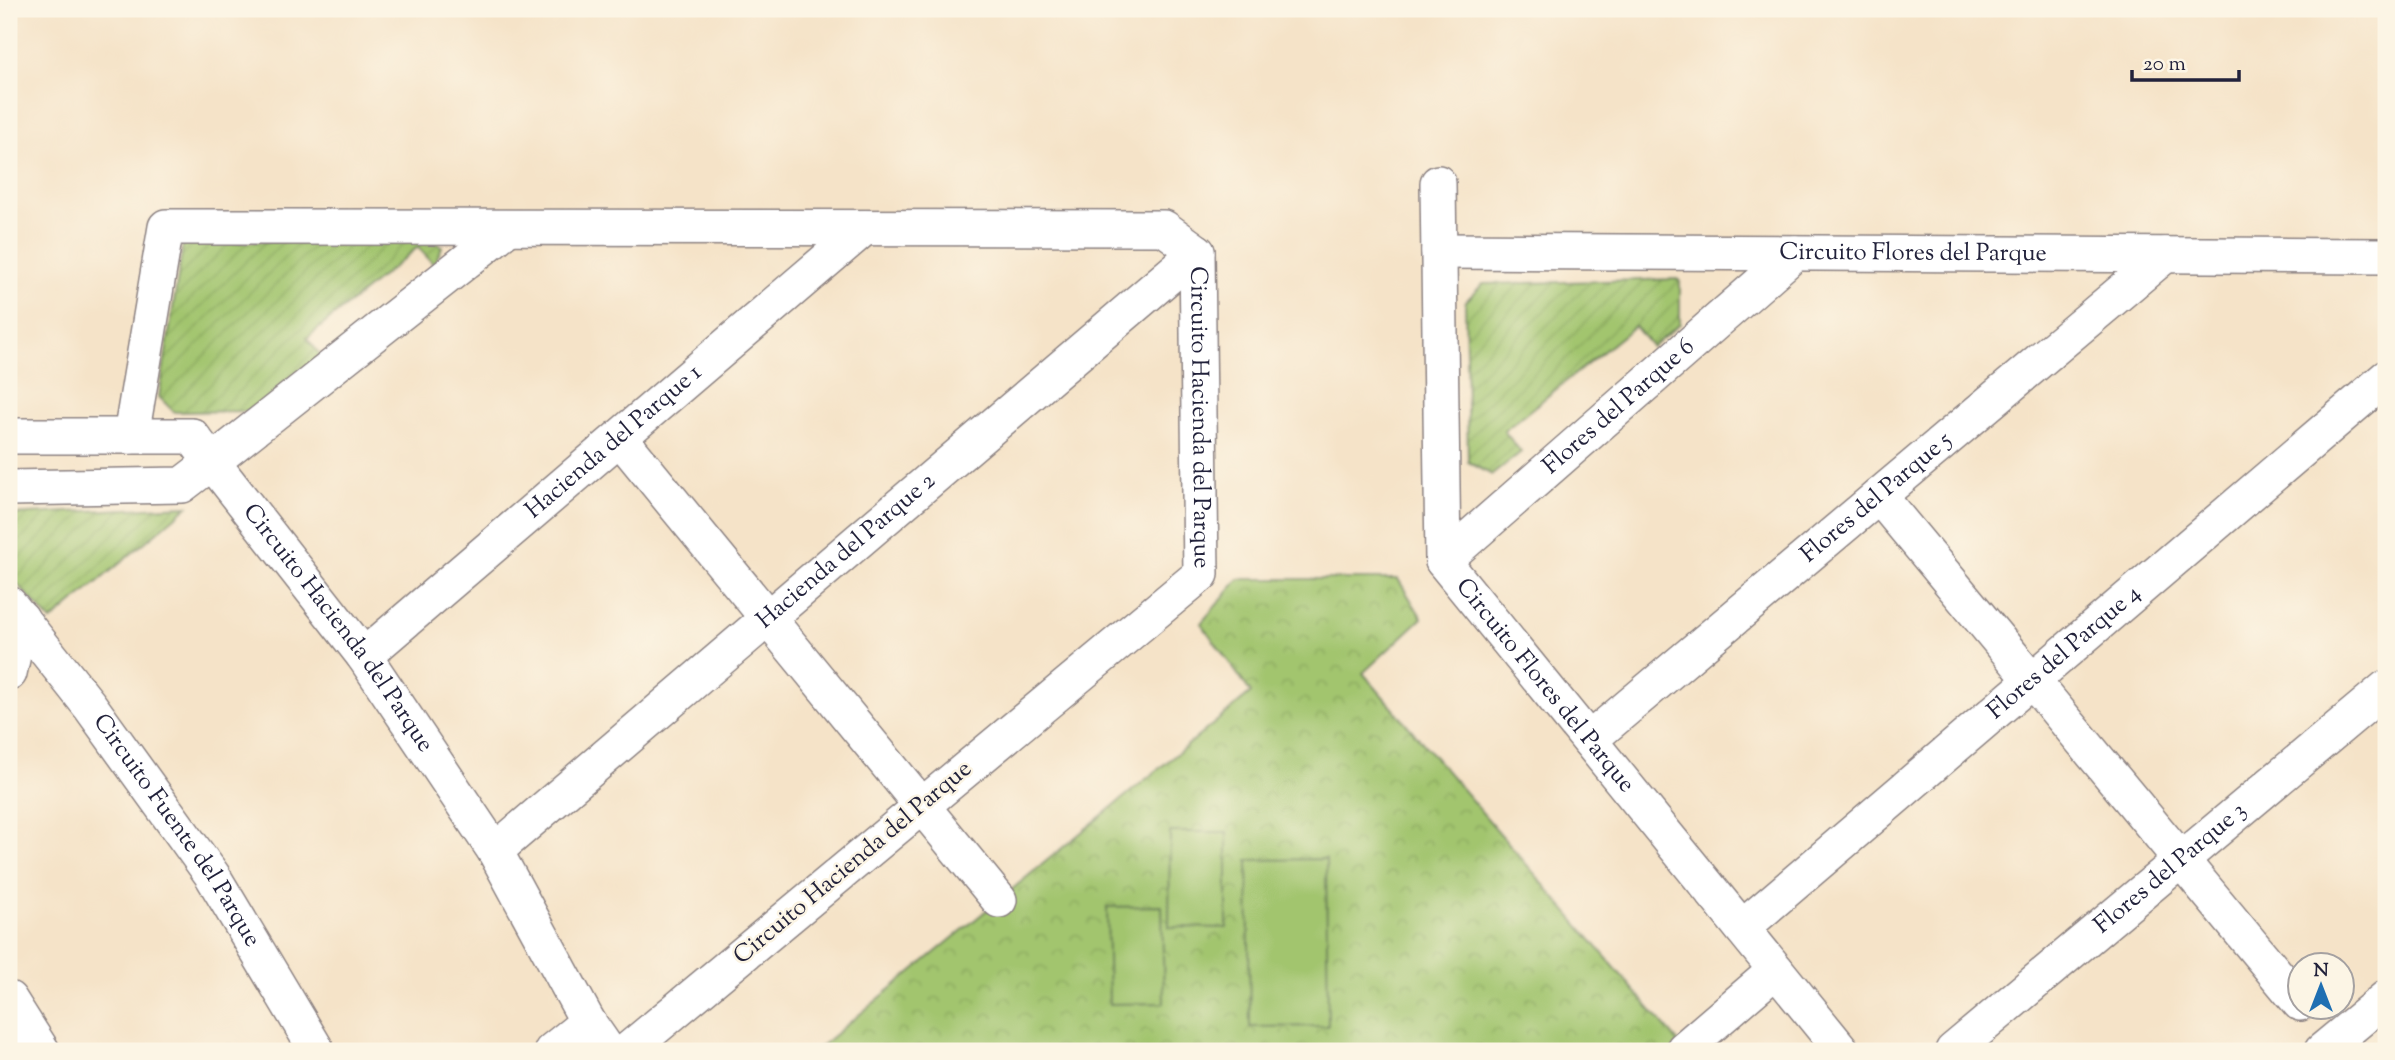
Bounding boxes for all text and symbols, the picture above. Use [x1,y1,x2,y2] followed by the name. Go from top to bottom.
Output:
[2132,38,2239,82] scale bar
[2143,50,2186,80] text: 20 m
[1779,236,2047,271] street label: Circuito Flores del Parque
[1180,266,1218,569] street label: Circuito Hacienda del Parque
[1536,331,1703,483] street label: Flores del Parque 6
[518,357,710,527] street label: Hacienda del Parque 1
[1794,424,1960,571] street label: Flores del Parque 5
[749,465,943,637] street label: Hacienda del Parque 2
[234,497,441,760] street label: Circuito Hacienda del Parque
[1447,571,1642,800] street label: Circuito Flores del Parque
[1980,577,2149,728] street label: Flores del Parque 4
[84,707,268,954] street label: Circuito Fuente del Parque
[726,753,980,973] street label: Circuito Hacienda del Parque
[2087,795,2254,943] street label: Flores del Parque 3
[2286,951,2356,1021] north arrow
[2313,958,2329,985] text: N

